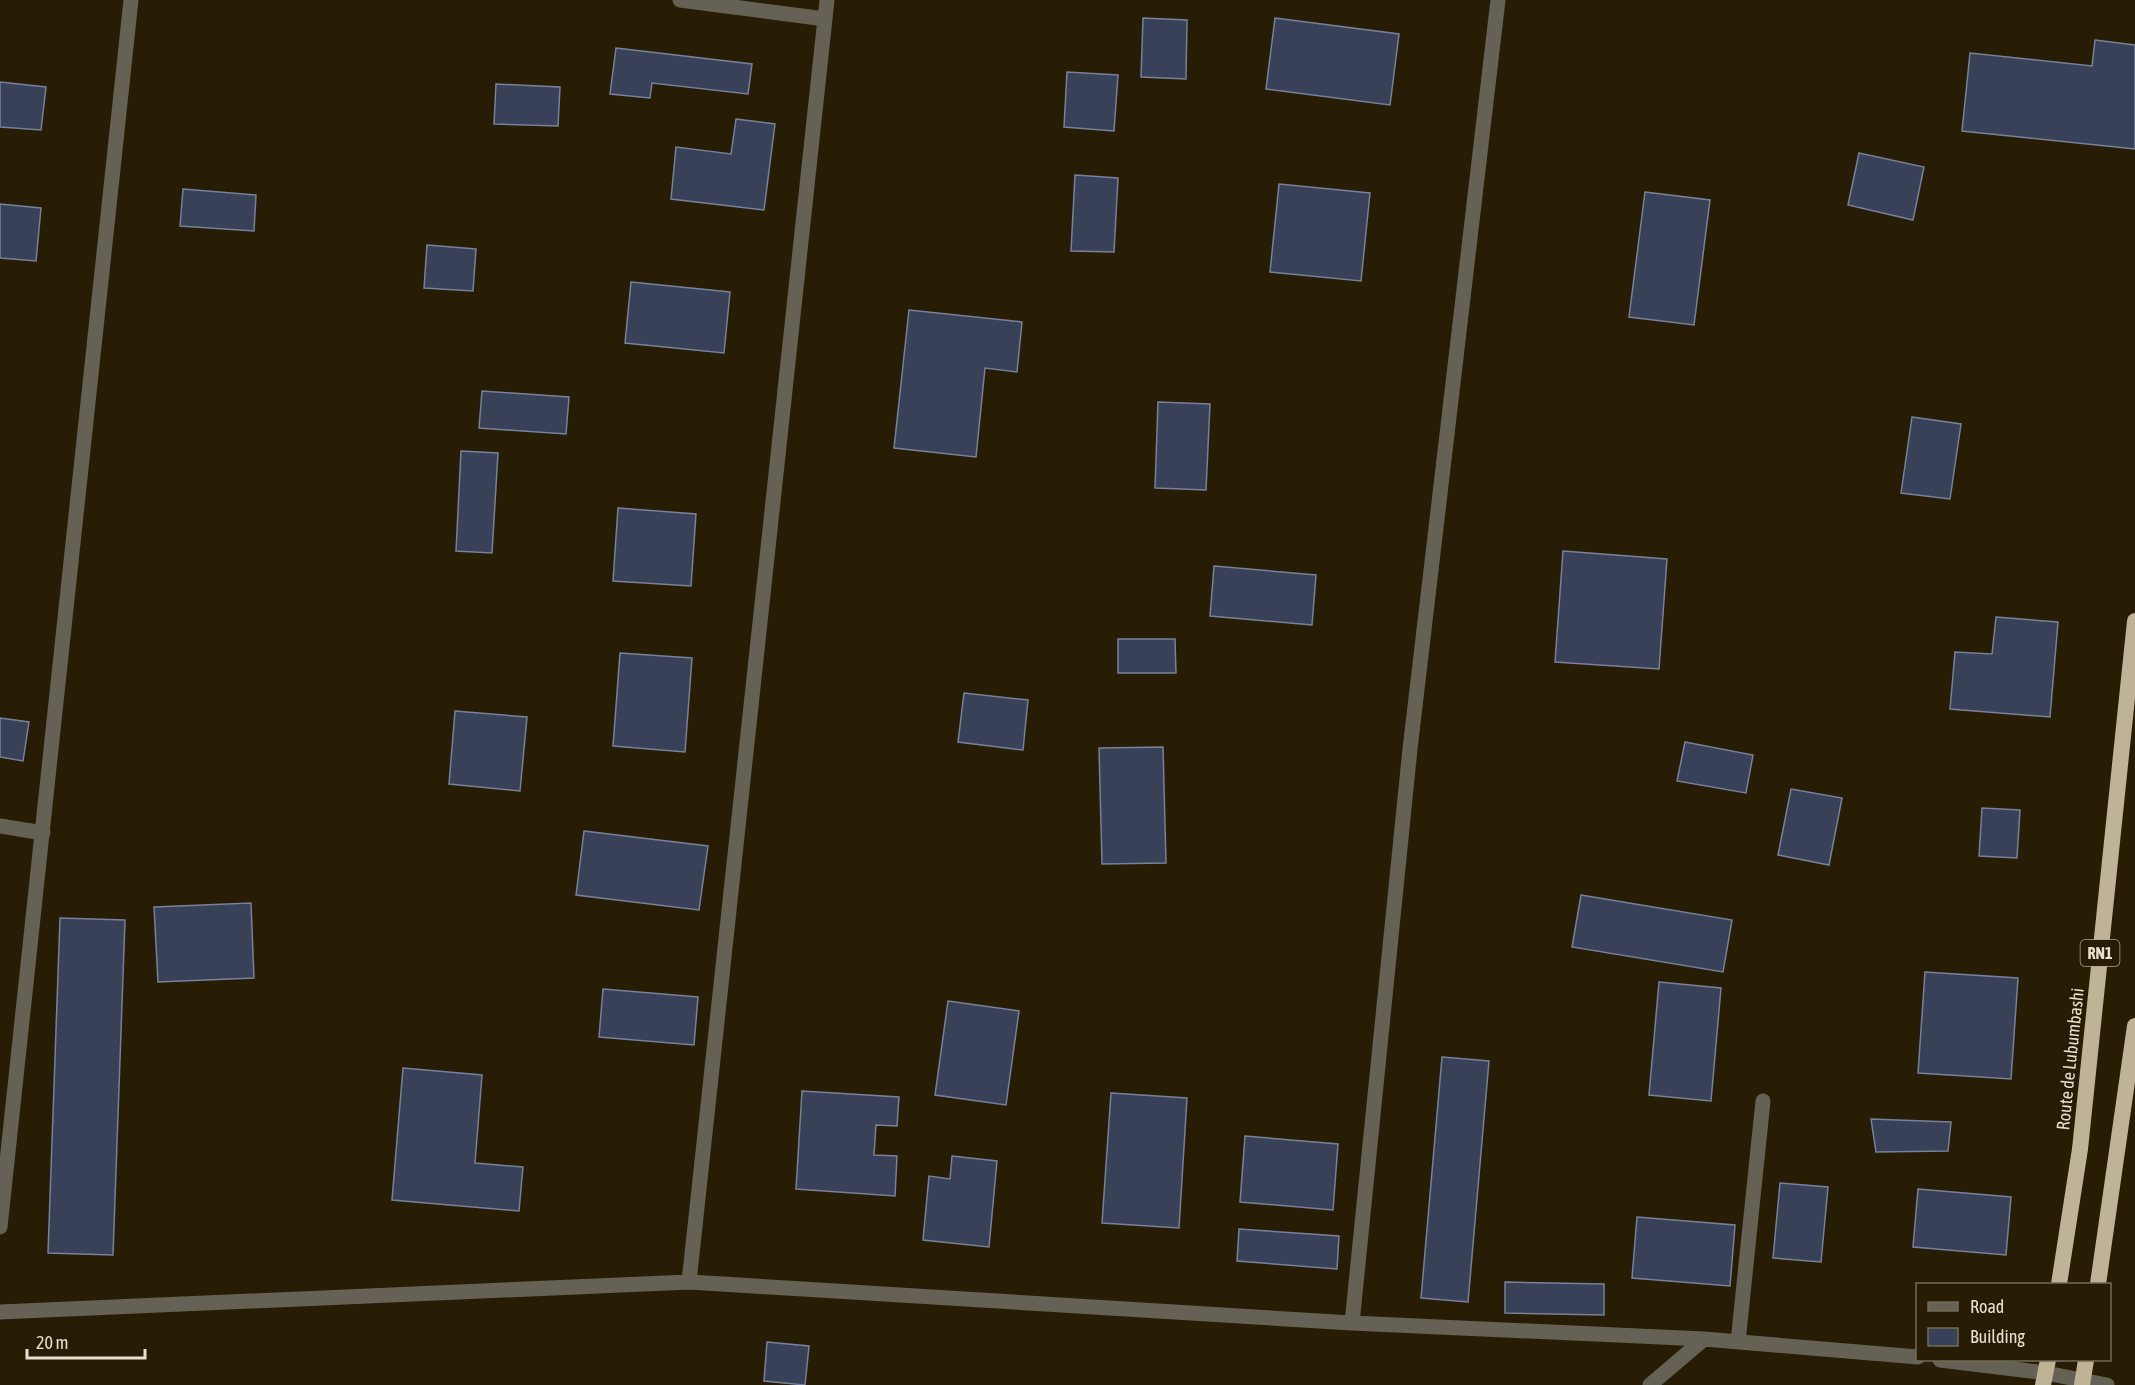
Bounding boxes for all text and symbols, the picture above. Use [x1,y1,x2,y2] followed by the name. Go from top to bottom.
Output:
[2080,940,2120,966] road number: RN1
[2052,987,2088,1131] street label: Route de Lubumbashi
[1916,1283,2111,1361] legend
[1970,1296,2004,1317] text: Road
[27,1322,146,1360] scale bar
[1970,1326,2025,1347] text: Building
[36,1332,68,1353] text: 20 m

